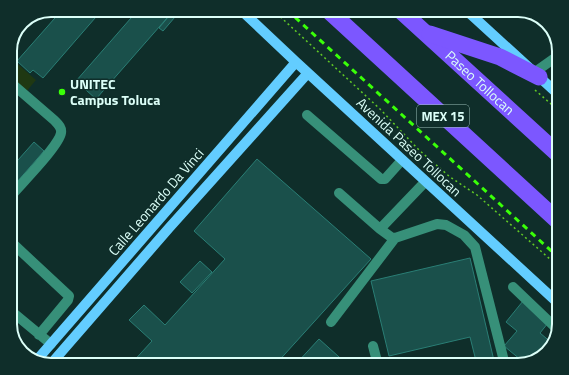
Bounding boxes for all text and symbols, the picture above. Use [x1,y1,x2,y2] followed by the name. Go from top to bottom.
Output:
[441,45,519,120] street label: Paseo Tollocan
[70,73,160,110] place label: UNITEC Campus Toluca
[57,87,67,97] marker: UNITEC Campus Toluca
[352,92,467,201] street label: Avenida Paseo Tollocan
[417,105,469,127] road number: MEX 15
[103,143,208,260] street label: Calle Leonardo Da Vinci

